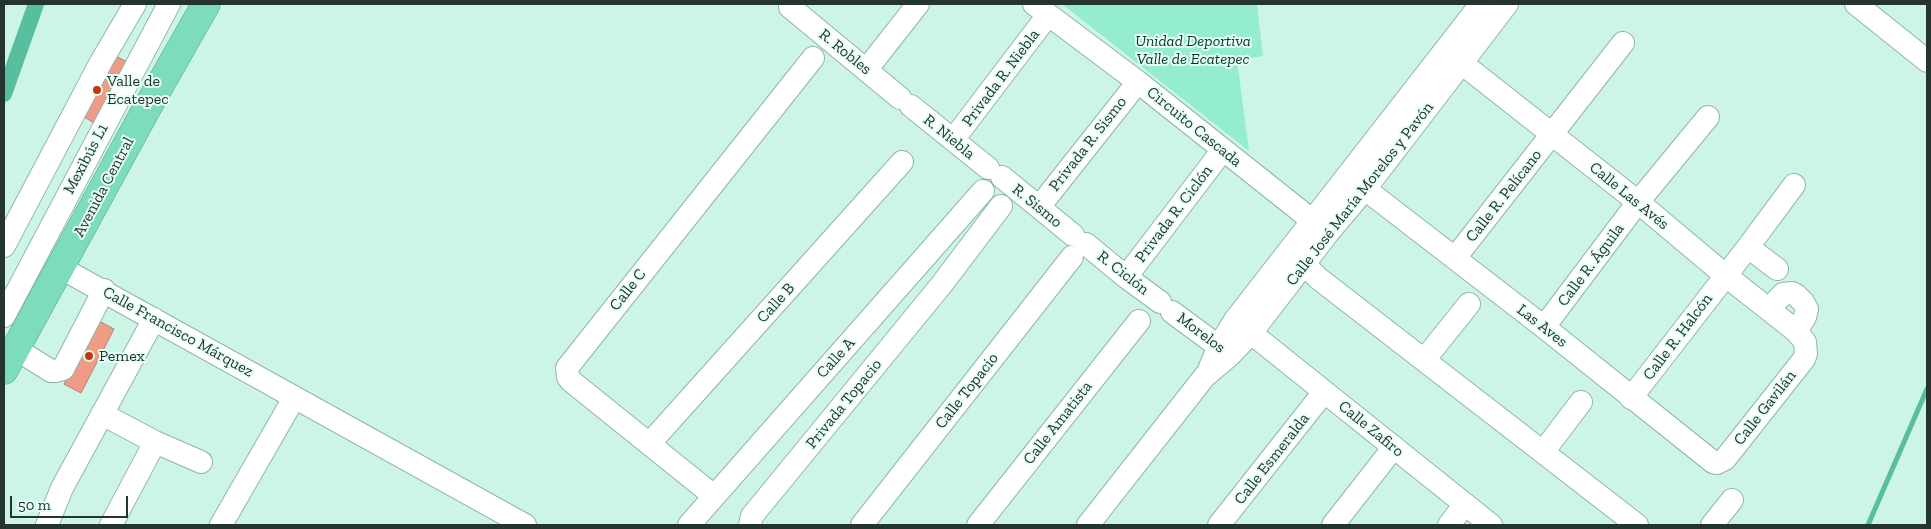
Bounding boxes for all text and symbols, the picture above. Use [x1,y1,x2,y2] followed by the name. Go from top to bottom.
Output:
[815,25,875,79] street label: R. Robles
[958,25,1044,131] street label: Privada R. Niebla
[1135,31,1251,69] park label: Unidad Deportiva Valle de Ecatepec
[107,71,169,109] place label: Valle de Ecatepec
[1143,83,1245,171] street label: Circuito Cascada
[91,84,103,96] marker: Valle de Ecatepec
[1045,93,1131,195] street label: Privada R. Sismo
[1282,98,1438,290] street label: Calle José María Morelos y Pavón
[919,110,979,164] street label: R. Niebla
[59,121,113,197] street label: Mexibús L1
[70,134,138,240] street label: Avenida Central
[1462,146,1546,246] street label: Calle R. Pelícano
[1585,158,1673,234] street label: Calle Las Avés
[1131,162,1217,266] street label: Privada R. Ciclón
[1008,180,1066,232] street label: R. Sismo
[1554,220,1628,310] street label: Calle R. Águila
[1093,247,1153,299] street label: R. Ciclón
[606,265,650,315] street label: Calle C
[753,279,799,327] street label: Calle B
[99,283,257,381] street label: Calle Francisco Márquez
[1639,290,1717,384] street label: Calle R. Halcón
[1513,300,1571,352] street label: Las Aves
[1173,309,1229,357] street label: Morelos
[813,334,859,382] street label: Calle A
[99,346,145,366] place label: Pemex
[931,349,1003,433] street label: Calle Topacio
[83,350,95,362] marker: Pemex
[802,355,886,453] street label: Privada Topacio
[1730,367,1800,449] street label: Calle Gavilán
[1019,377,1097,469] street label: Calle Amatista
[1334,397,1408,461] street label: Calle Zafiro
[1230,409,1314,509] street label: Calle Esmeralda
[12,486,130,518] scale bar
[18,496,51,514] text: 50 m

